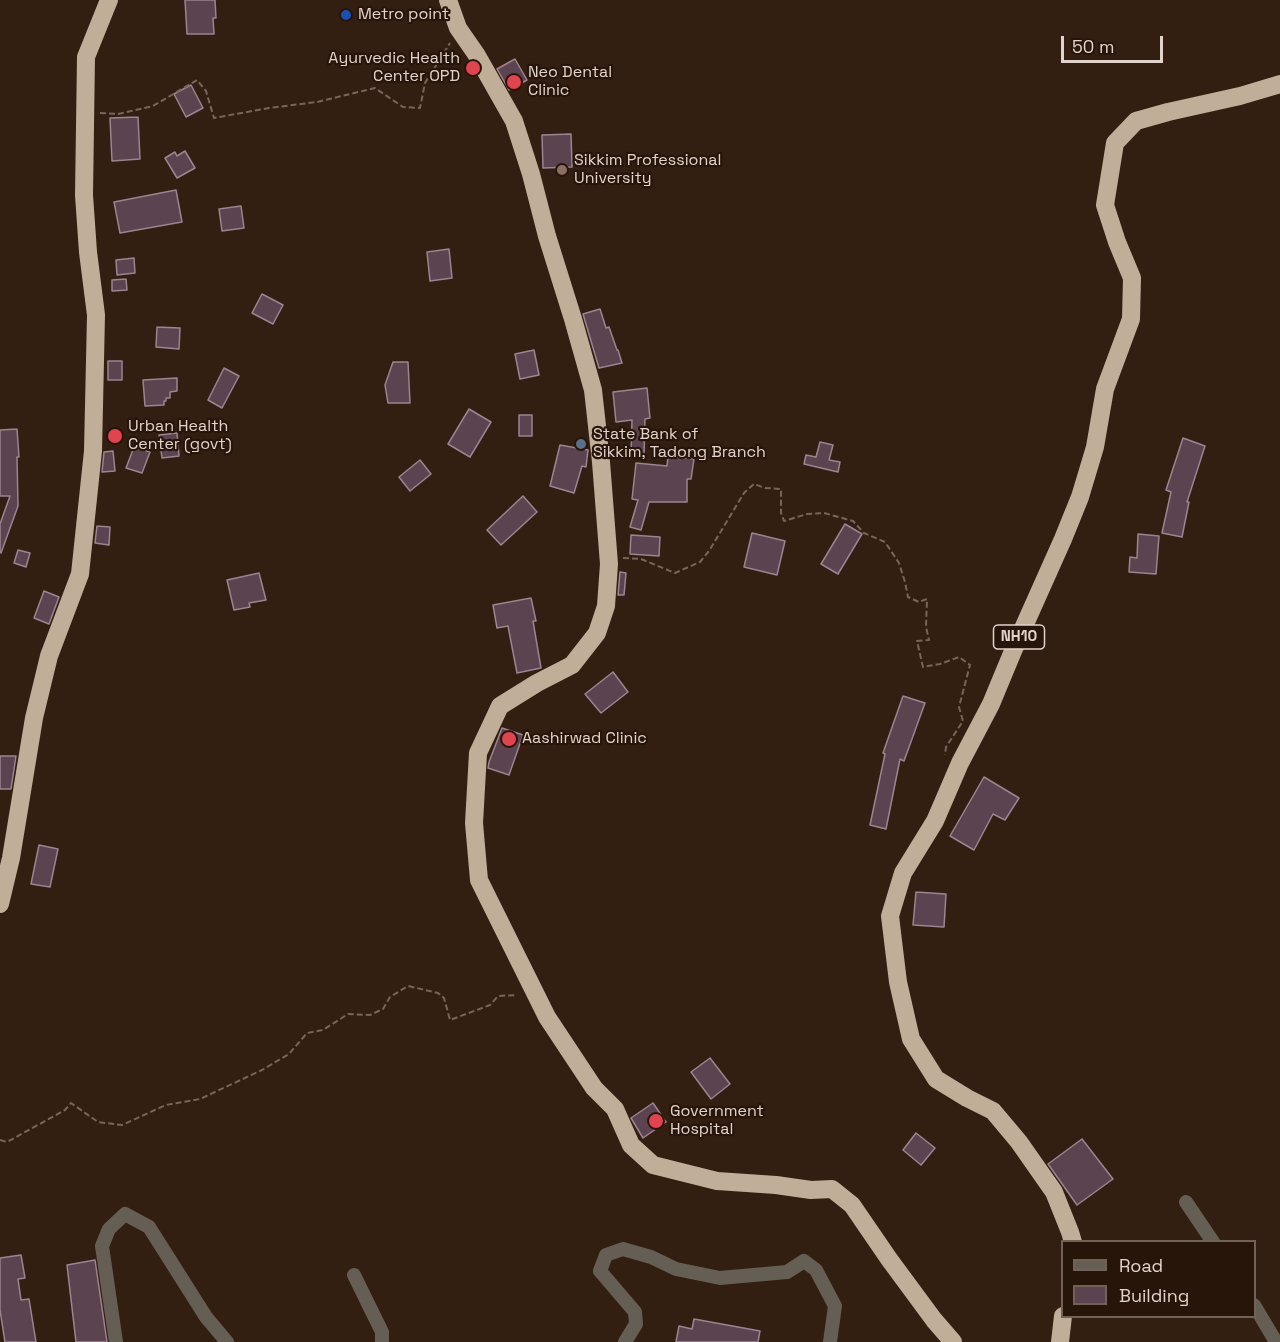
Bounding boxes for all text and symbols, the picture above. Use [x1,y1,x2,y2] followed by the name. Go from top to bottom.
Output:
[358,5,449,25] place label: Metro point
[339,8,353,22] marker: Metro point
[1064,24,1166,62] scale bar
[1072,35,1114,58] text: 50 m
[328,49,460,87] place label: Ayurvedic Health Center OPD
[464,59,482,77] marker: Ayurvedic Health Center OPD
[528,63,612,101] place label: Neo Dental Clinic
[505,73,523,91] marker: Neo Dental Clinic
[574,151,721,189] place label: Sikkim Professional University
[555,163,569,177] marker: Sikkim Professional University
[128,417,232,455] place label: Urban Health Center (govt)
[593,425,766,463] place label: State Bank of Sikkim, Tadong Branch
[106,427,124,445] marker: Urban Health Center (govt)
[574,437,588,451] marker: State Bank of Sikkim, Tadong Branch
[994,625,1044,649] road number: NH10
[522,729,647,749] place label: Aashirwad Clinic
[500,730,518,748] marker: Aashirwad Clinic
[670,1102,764,1140] place label: Government Hospital
[647,1112,665,1130] marker: Government Hospital
[1061,1240,1256,1318] legend
[1119,1254,1163,1277] text: Road
[1119,1284,1189,1307] text: Building

